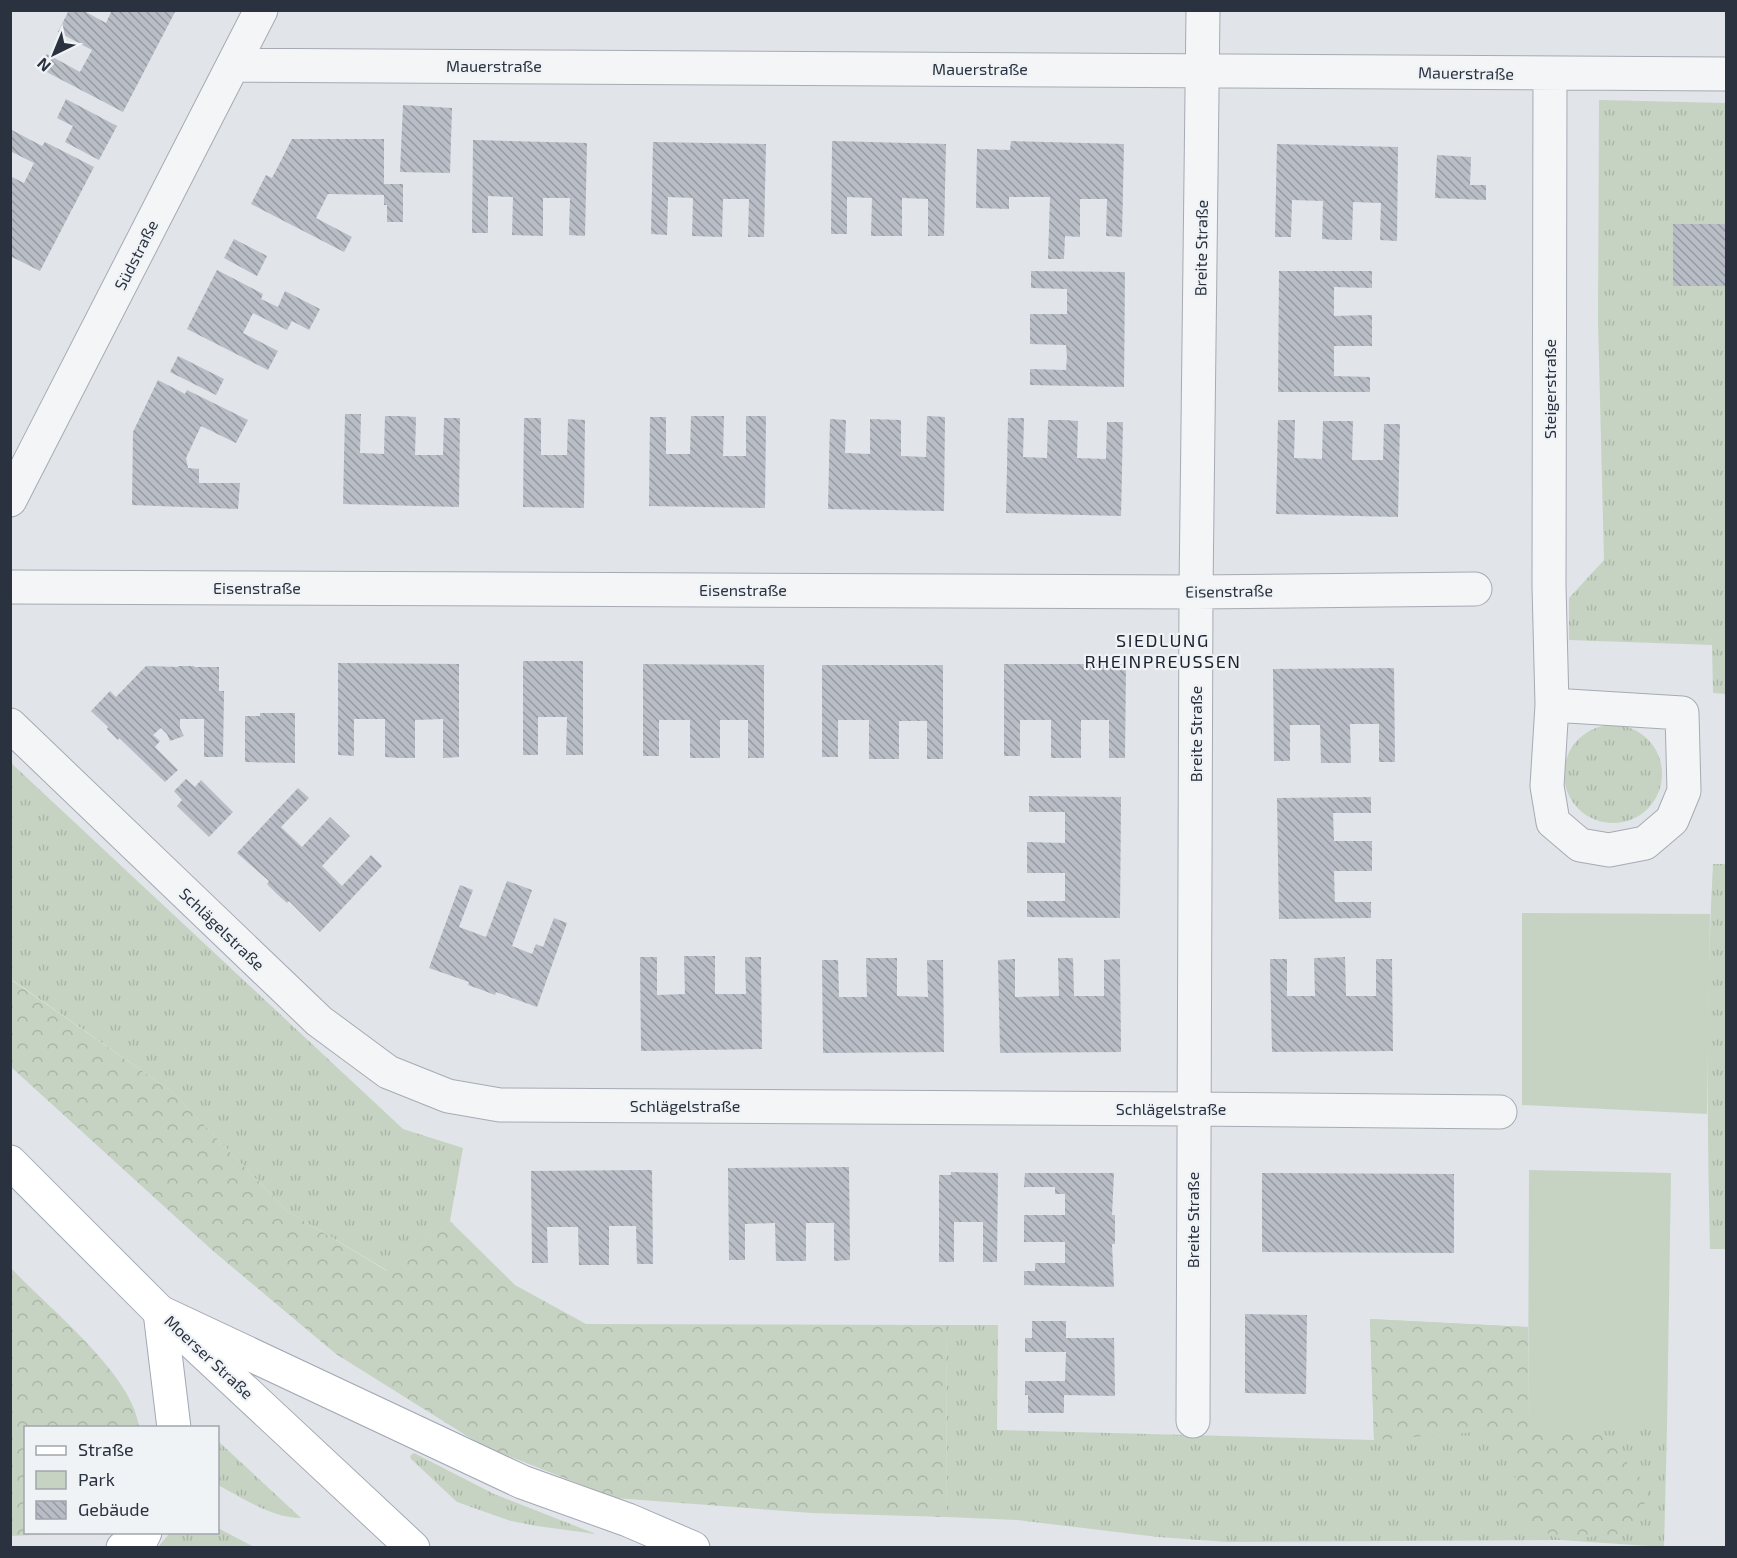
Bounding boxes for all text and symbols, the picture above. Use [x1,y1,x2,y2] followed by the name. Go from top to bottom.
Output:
[24,24,84,84] north arrow
[33,54,54,76] text: N
[446,56,542,75] street label: Mauerstraße
[932,59,1028,78] street label: Mauerstraße
[1418,62,1514,83] street label: Mauerstraße
[1190,200,1211,296] street label: Breite Straße
[110,217,161,293] street label: Südstraße
[1540,339,1559,439] street label: Steigerstraße
[213,578,301,597] street label: Eisenstraße
[699,580,787,599] street label: Eisenstraße
[1185,580,1273,601] street label: Eisenstraße
[1085,629,1241,672] district label: SIEDLUNG RHEINPREUSSEN
[1186,686,1205,782] street label: Breite Straße
[176,883,269,974] street label: Schlägelstraße
[630,1096,740,1115] street label: Schlägelstraße
[1116,1099,1226,1118] street label: Schlägelstraße
[1183,1172,1202,1268] street label: Breite Straße
[161,1311,258,1402] street label: Moerser Straße
[24,1426,219,1534] legend
[78,1438,134,1460] text: Straße
[78,1468,115,1490] text: Park
[78,1498,149,1520] text: Gebäude

